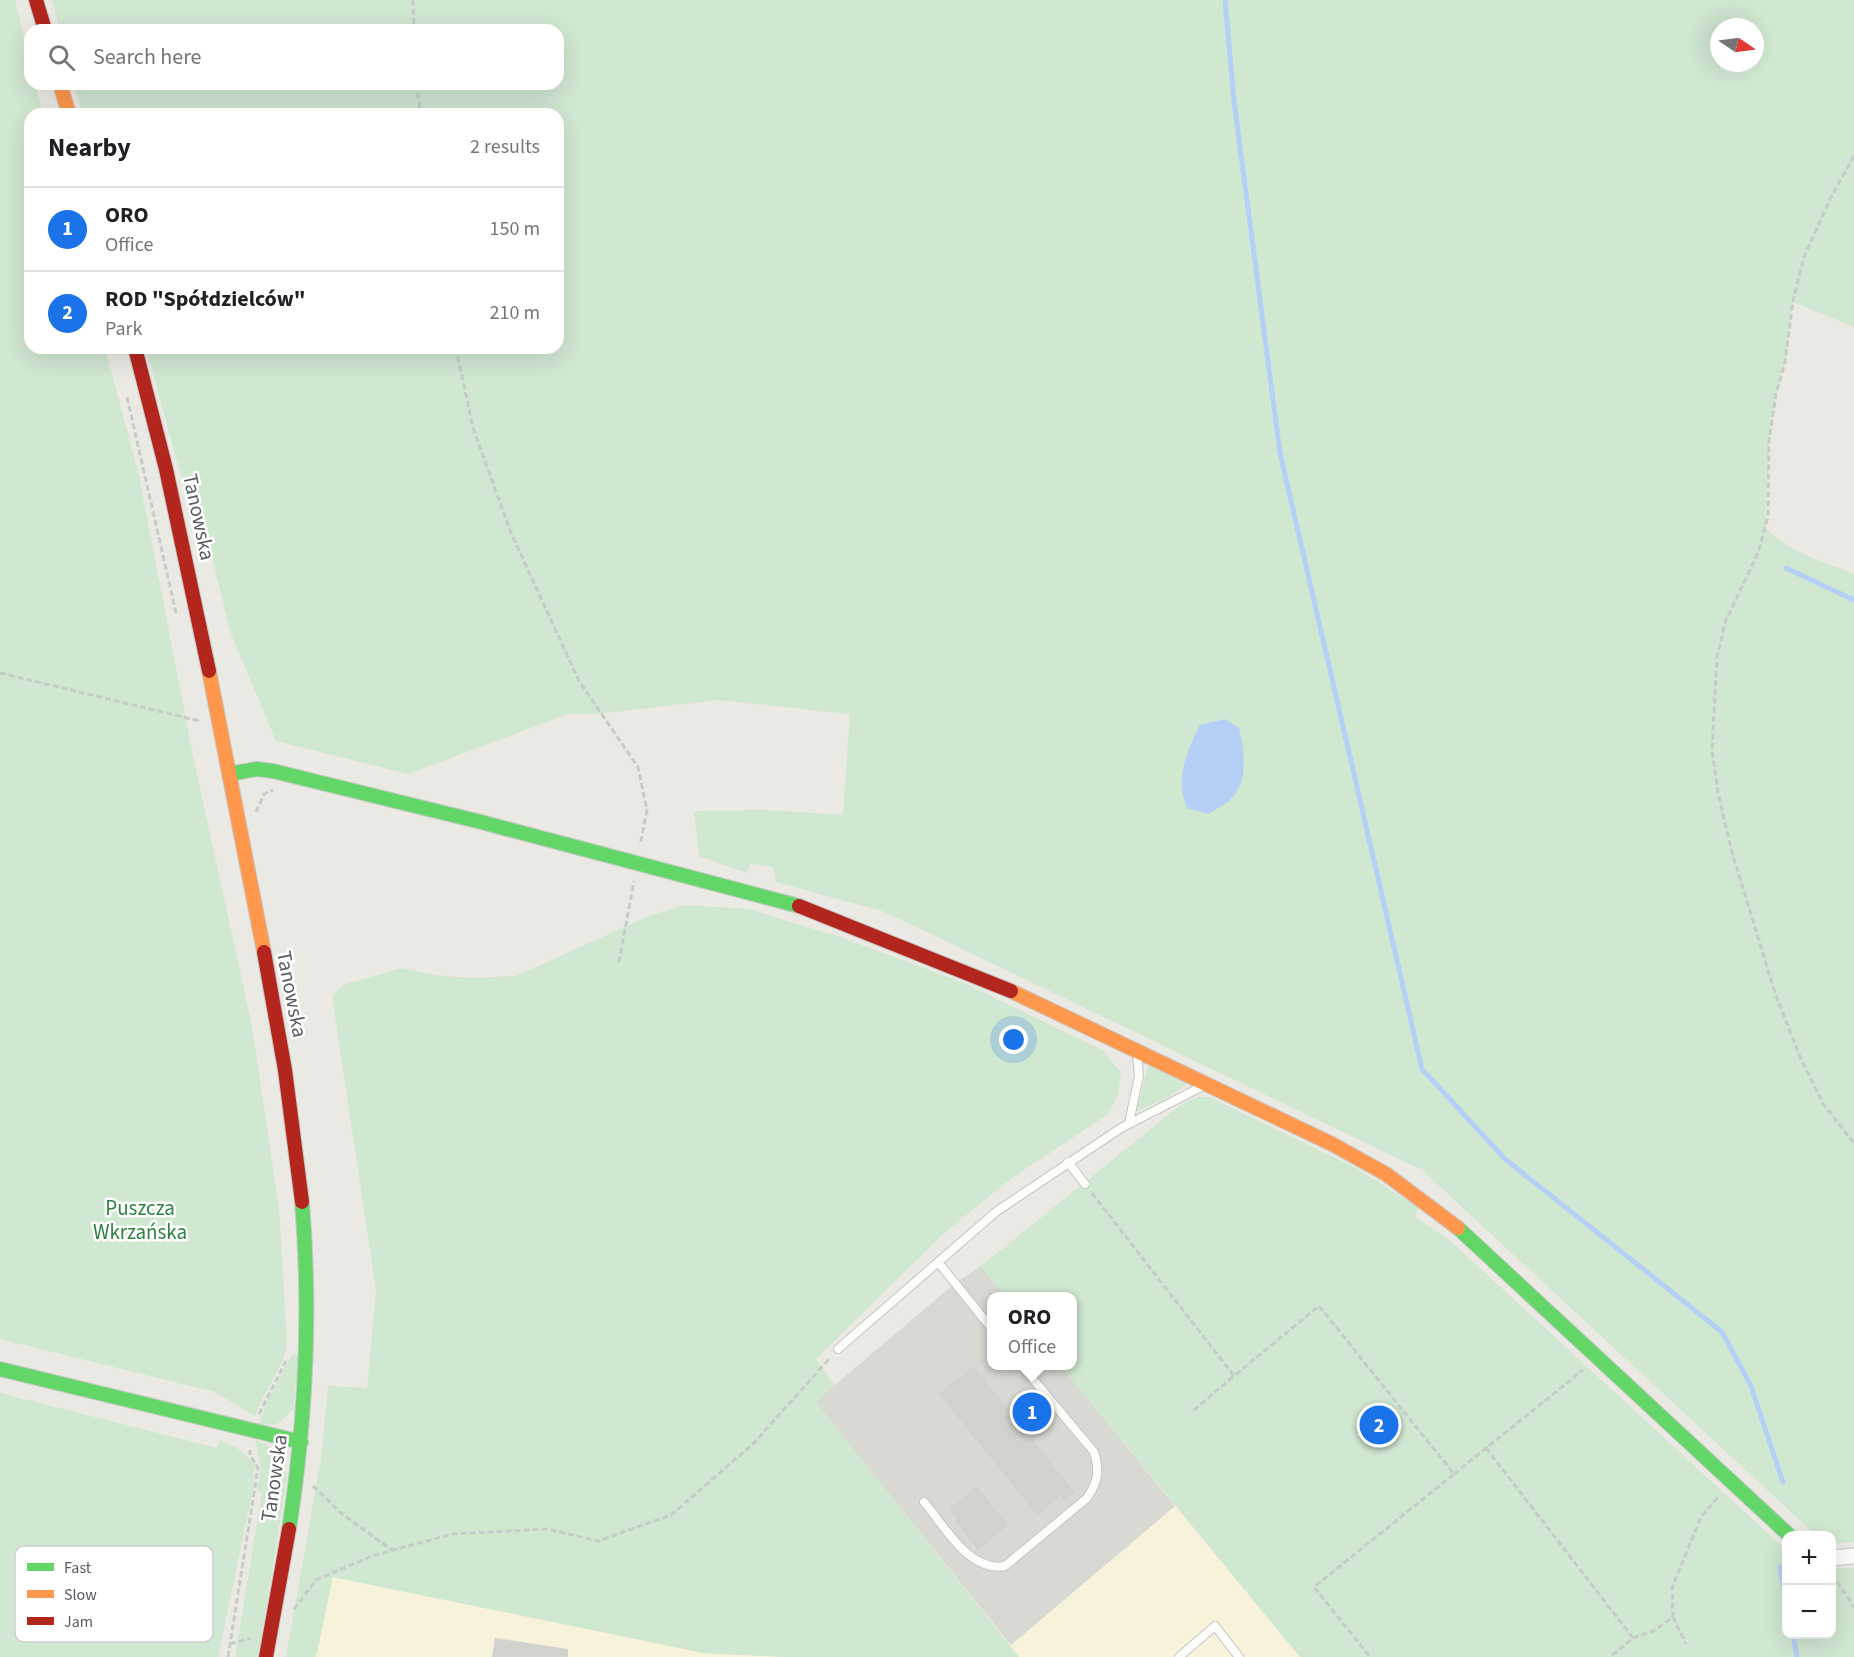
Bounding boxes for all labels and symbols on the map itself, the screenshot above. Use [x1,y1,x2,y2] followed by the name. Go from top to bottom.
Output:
[1710,18,1764,72] north arrow
[175,471,223,563] street label: Tanowska
[269,948,315,1040] street label: Tanowska
[999,1025,1028,1054] your location
[93,1193,187,1247] park label: Puszcza Wkrzańska
[1012,1390,1052,1434] pin: 1
[1360,1402,1398,1448] pin: 2
[253,1432,295,1524] street label: Tanowska
[15,1546,213,1642] legend
[64,1557,92,1579] text: Fast
[64,1584,97,1606] text: Slow
[64,1611,93,1633] text: Jam

